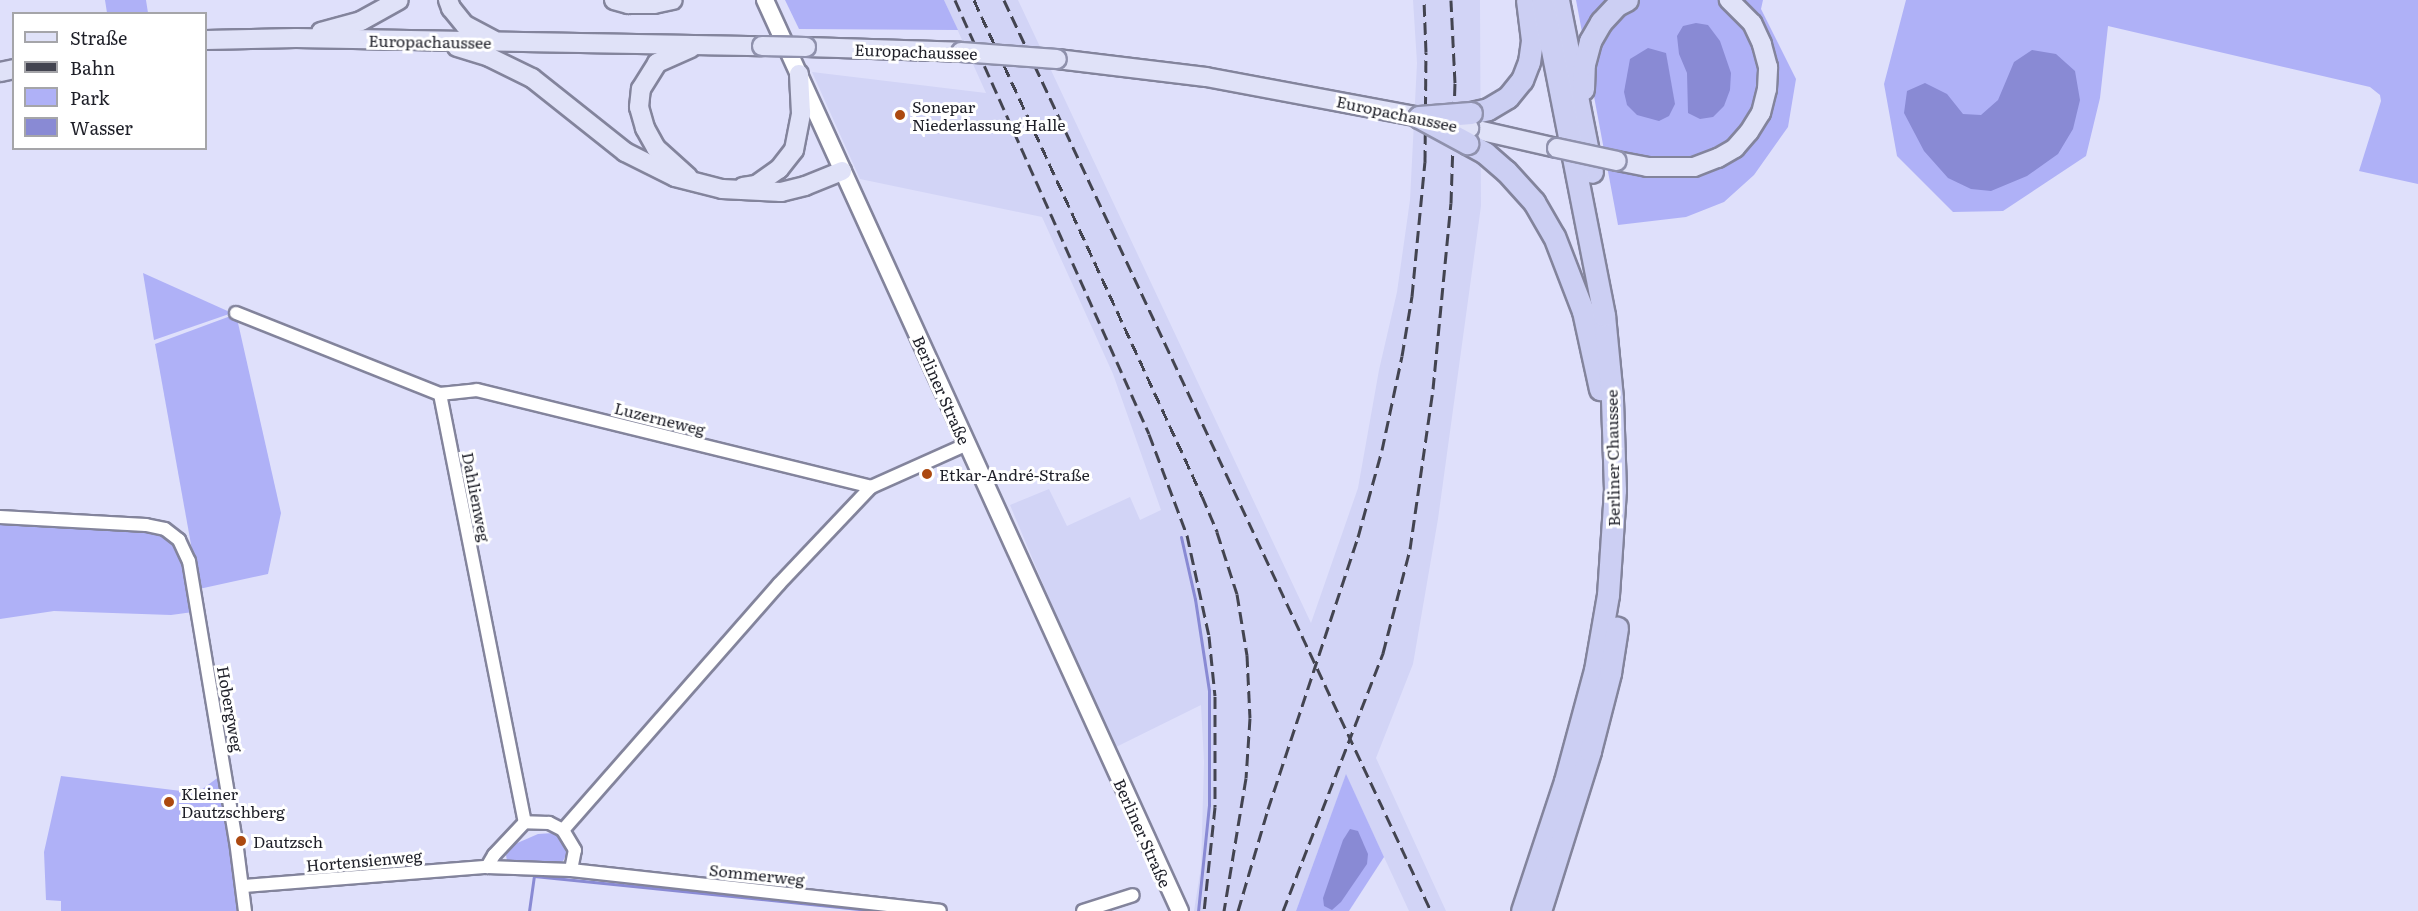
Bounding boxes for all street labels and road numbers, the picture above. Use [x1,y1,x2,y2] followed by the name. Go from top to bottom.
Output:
[368,30,492,52] street label: Europachaussee
[854,39,978,63] street label: Europachaussee
[1335,91,1459,135] street label: Europachaussee
[909,333,975,447] street label: Berliner Straße
[1601,389,1623,527] street label: Berliner Chaussee
[613,397,707,439] street label: Luzerneweg
[459,450,495,544] street label: Dahlienweg
[214,664,248,754] street label: Hobergweg
[1110,776,1176,890] street label: Berliner Straße
[305,845,423,875] street label: Hortensienweg
[708,859,806,889] street label: Sommerweg

